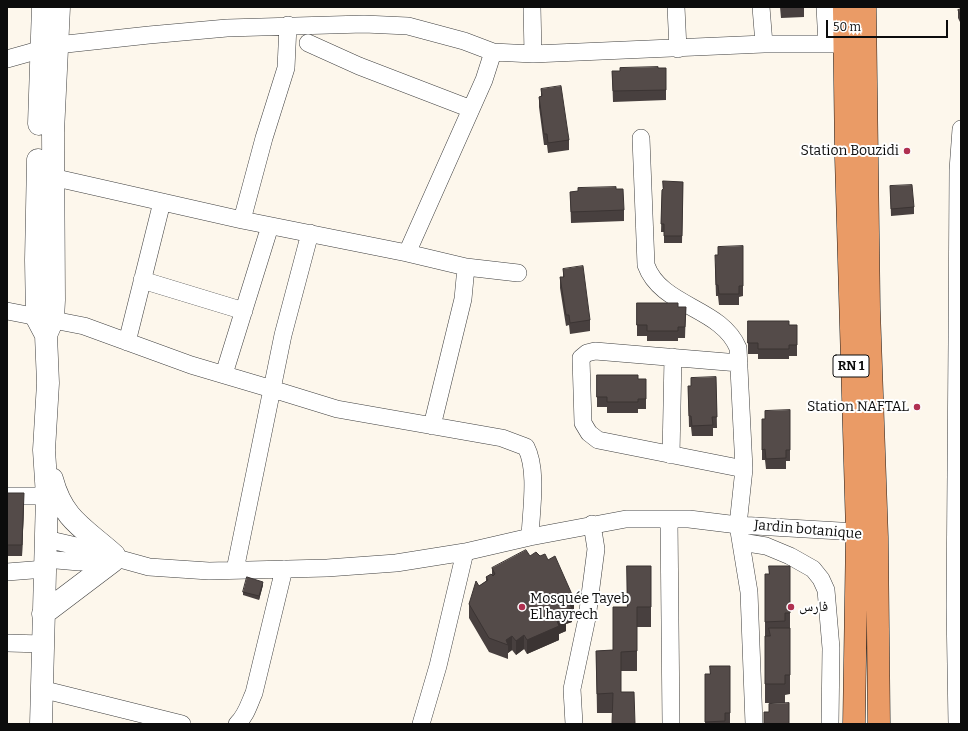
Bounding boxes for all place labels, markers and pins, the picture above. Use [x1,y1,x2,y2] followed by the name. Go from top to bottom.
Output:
[800,143,899,159] place label: Station Bouzidi
[902,146,912,156] marker: Station Bouzidi
[807,399,909,415] place label: Station NAFTAL
[912,402,922,412] marker: Station NAFTAL
[530,591,629,624] place label: Mosquée Tayeb El hayrech
[799,599,828,615] place label: فارس
[517,602,527,612] marker: Mosquée Tayeb El hayrech
[786,602,796,612] marker: فارس

